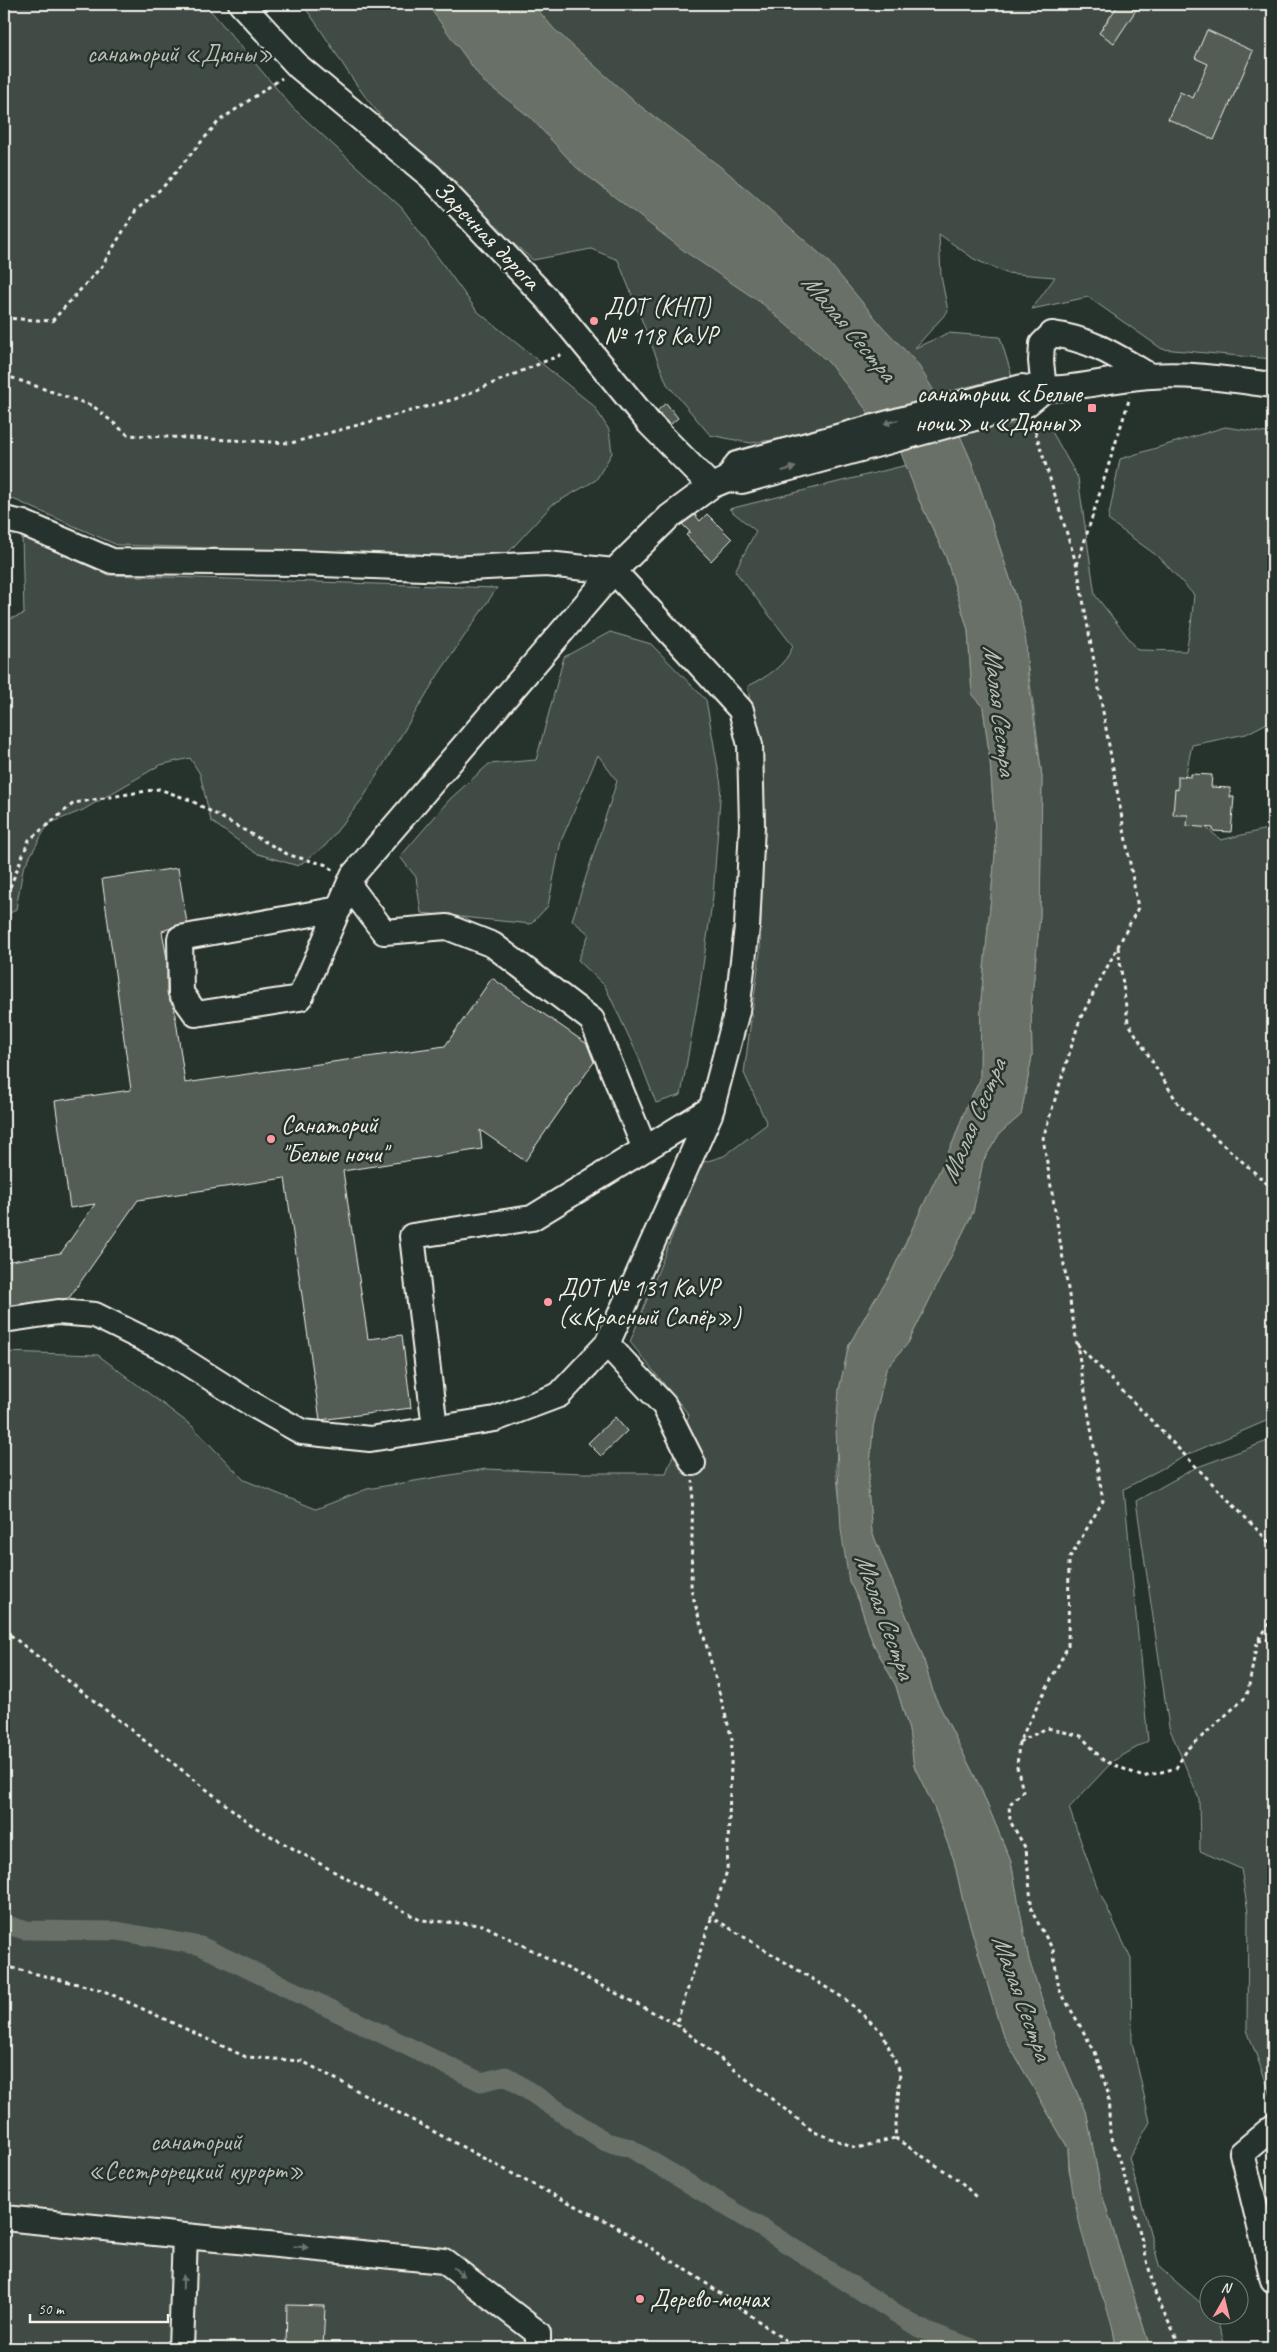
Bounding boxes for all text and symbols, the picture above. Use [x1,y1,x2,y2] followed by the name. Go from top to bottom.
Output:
[87,38,273,70] park label: санаторий «Дюны»
[427,173,549,298] street label: Заречная дорога
[794,266,905,390] water label: Малая Сестра
[604,291,721,352] place label: ДОТ (КНП) № 118 КаУР
[588,315,600,327] marker: ДОТ (КНП) № 118 КаУР
[915,378,1084,439] place label: санатории «Белые ночи» и «Дюны»
[1086,402,1098,414] marker: санатории «Белые ночи» и «Дюны»
[883,419,898,427] one-way arrow
[781,464,796,472] one-way arrow
[976,643,1025,779] water label: Малая Сестра
[932,1052,1015,1188] water label: Малая Сестра
[281,1109,392,1170] place label: Санаторий "Белые ночи"
[265,1133,277,1145] marker: Санаторий "Белые ночи"
[558,1272,742,1333] place label: ДОТ № 131 КаУР («Красный Сапёр»)
[542,1296,554,1308] marker: ДОТ № 131 КаУР («Красный Сапёр»)
[847,1549,924,1685] water label: Малая Сестра
[984,1930,1061,2066] water label: Малая Сестра
[88,2126,304,2187] park label: санаторий «Сестрорецкий курорт»
[294,2243,310,2251] one-way arrow
[452,2267,466,2277] one-way arrow
[180,2274,188,2290] one-way arrow
[1200,2274,1250,2324] north arrow
[1220,2279,1234,2297] text: N
[650,2283,771,2315] place label: Дерево-монах
[30,2292,168,2324] scale bar
[634,2293,646,2305] marker: Дерево-монах
[38,2300,65,2319] text: 50 m

